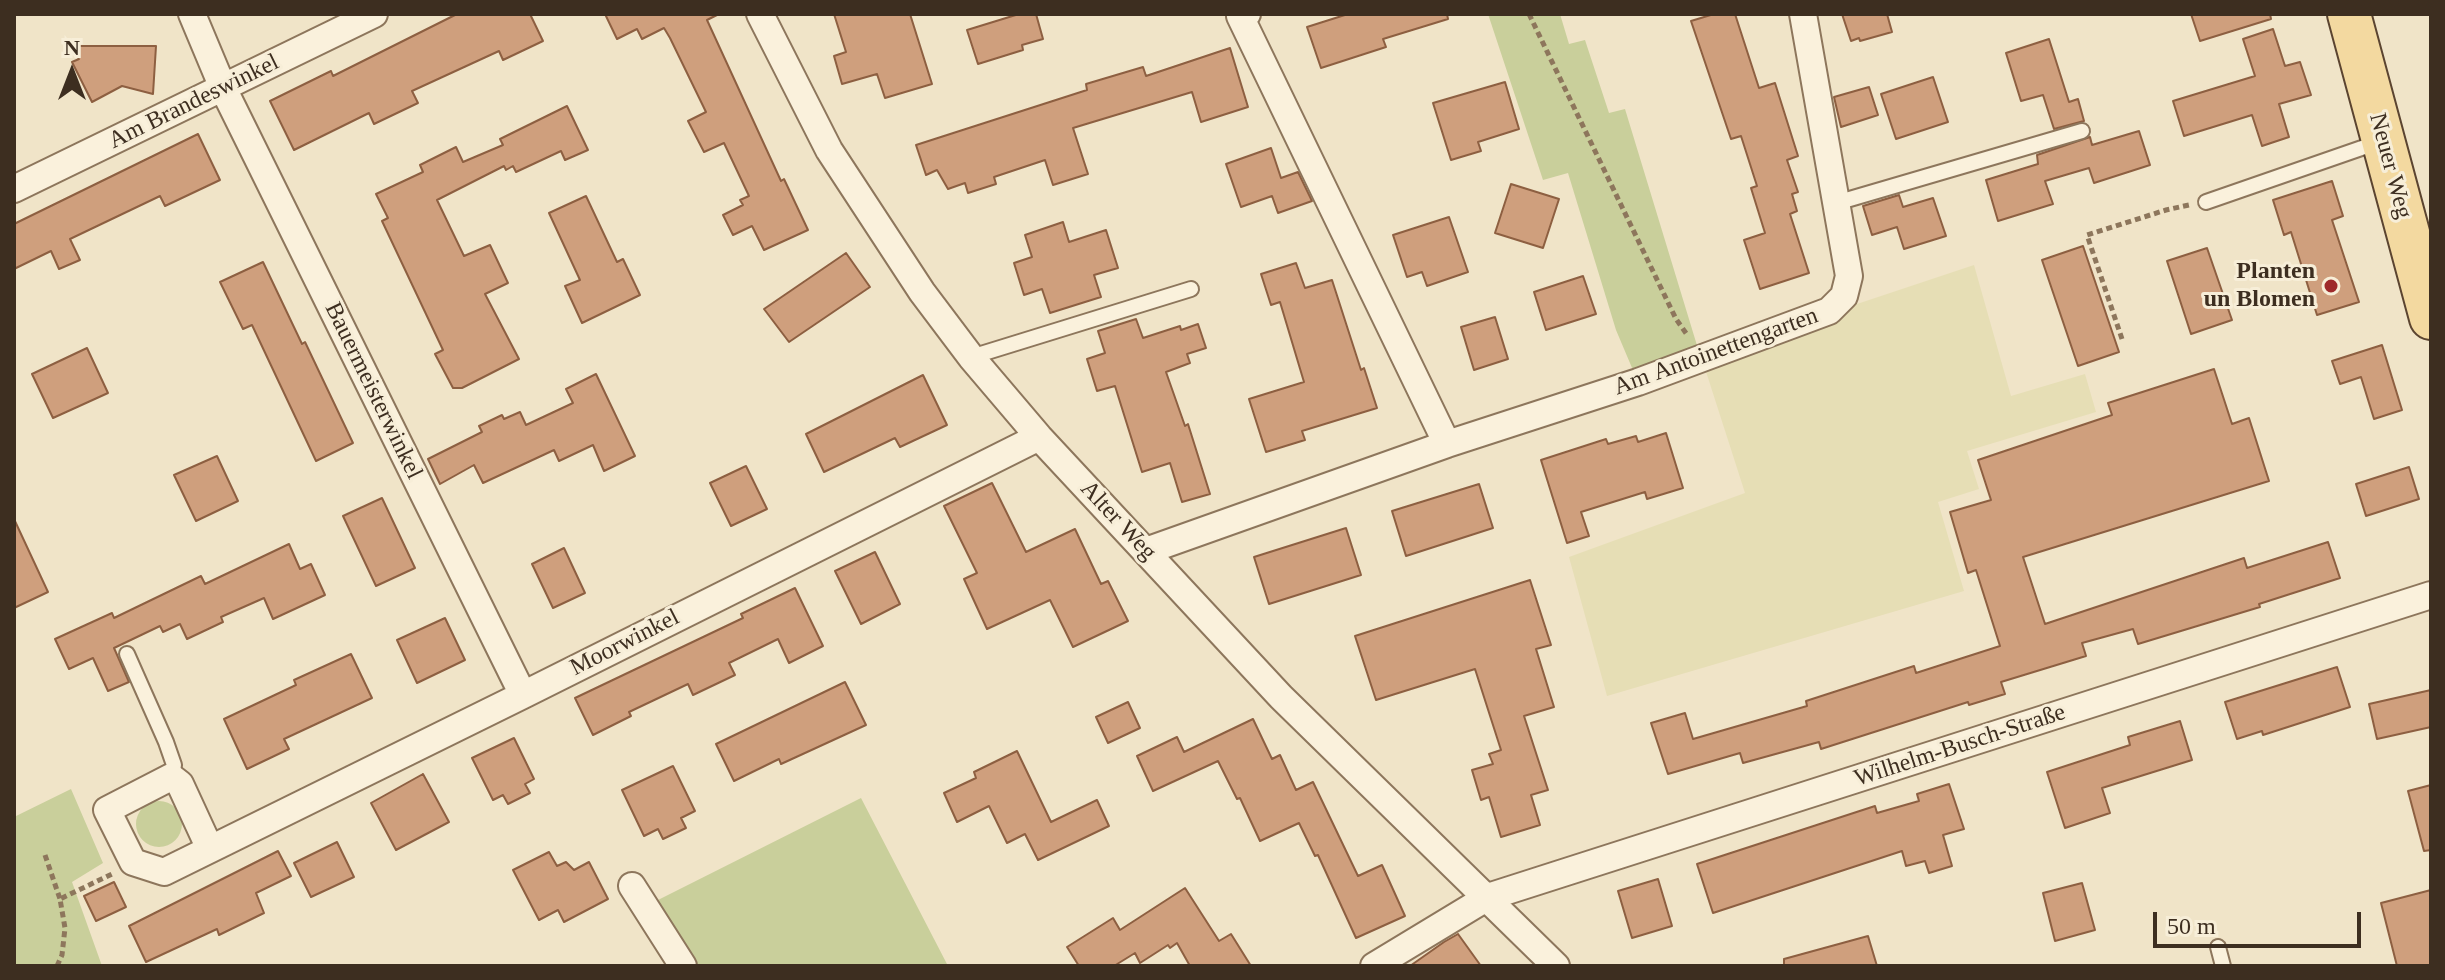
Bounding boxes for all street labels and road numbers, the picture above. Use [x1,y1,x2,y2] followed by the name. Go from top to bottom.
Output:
[104,48,284,156] street label: Am Brandeswinkel
[2362,110,2418,222] street label: Neuer Weg
[318,298,428,484] street label: Bauermeisterwinkel
[1610,302,1822,402] street label: Am Antoinettengarten
[1074,475,1162,567] street label: Alter Weg
[566,603,684,683] street label: Moorwinkel
[1851,698,2069,794] street label: Wilhelm-Busch-Straße

